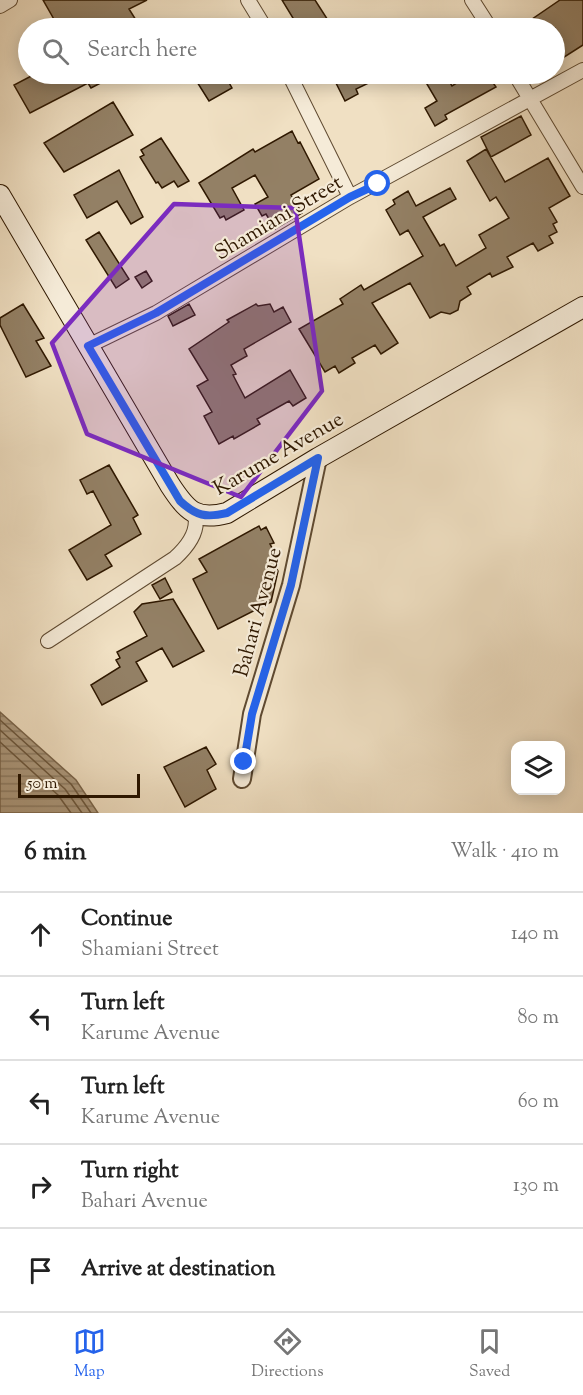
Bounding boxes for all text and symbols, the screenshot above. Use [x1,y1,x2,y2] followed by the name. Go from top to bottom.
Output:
[18,18,565,84] search box
[39,35,72,68] icon: search
[87,35,197,67] text: Search here
[209,169,349,269] street label: Shamiani Street
[364,170,390,196] route start
[208,405,350,504] street label: Karume Avenue
[227,544,291,681] street label: Bahari Avenue
[511,741,565,795] map controls
[511,741,565,795] button: layers
[230,748,256,774] route end
[18,771,140,798] scale bar
[27,773,58,796] text: 50 m
[24,834,87,871] text: 6 min
[450,838,559,867] text: Walk · 410 m
[81,904,172,936] text: Continue
[24,918,57,951] icon: ahead
[511,920,559,949] text: 140 m
[81,936,219,965] text: Shamiani Street
[81,988,164,1020] text: Turn left
[24,1002,57,1035] icon: left
[518,1004,559,1033] text: 80 m
[81,1020,220,1049] text: Karume Avenue
[81,1072,164,1104] text: Turn left
[24,1086,57,1119] icon: left
[518,1088,559,1117] text: 60 m
[81,1104,220,1133] text: Karume Avenue
[81,1156,178,1188] text: Turn right
[24,1170,57,1203] icon: right
[513,1172,559,1201] text: 130 m
[81,1188,208,1217] text: Bahari Avenue
[24,1254,57,1287] icon: arrive
[81,1254,276,1286] text: Arrive at destination
[73,1325,106,1384] tab: Map
[251,1325,324,1384] tab: Directions
[469,1325,510,1384] tab: Saved

